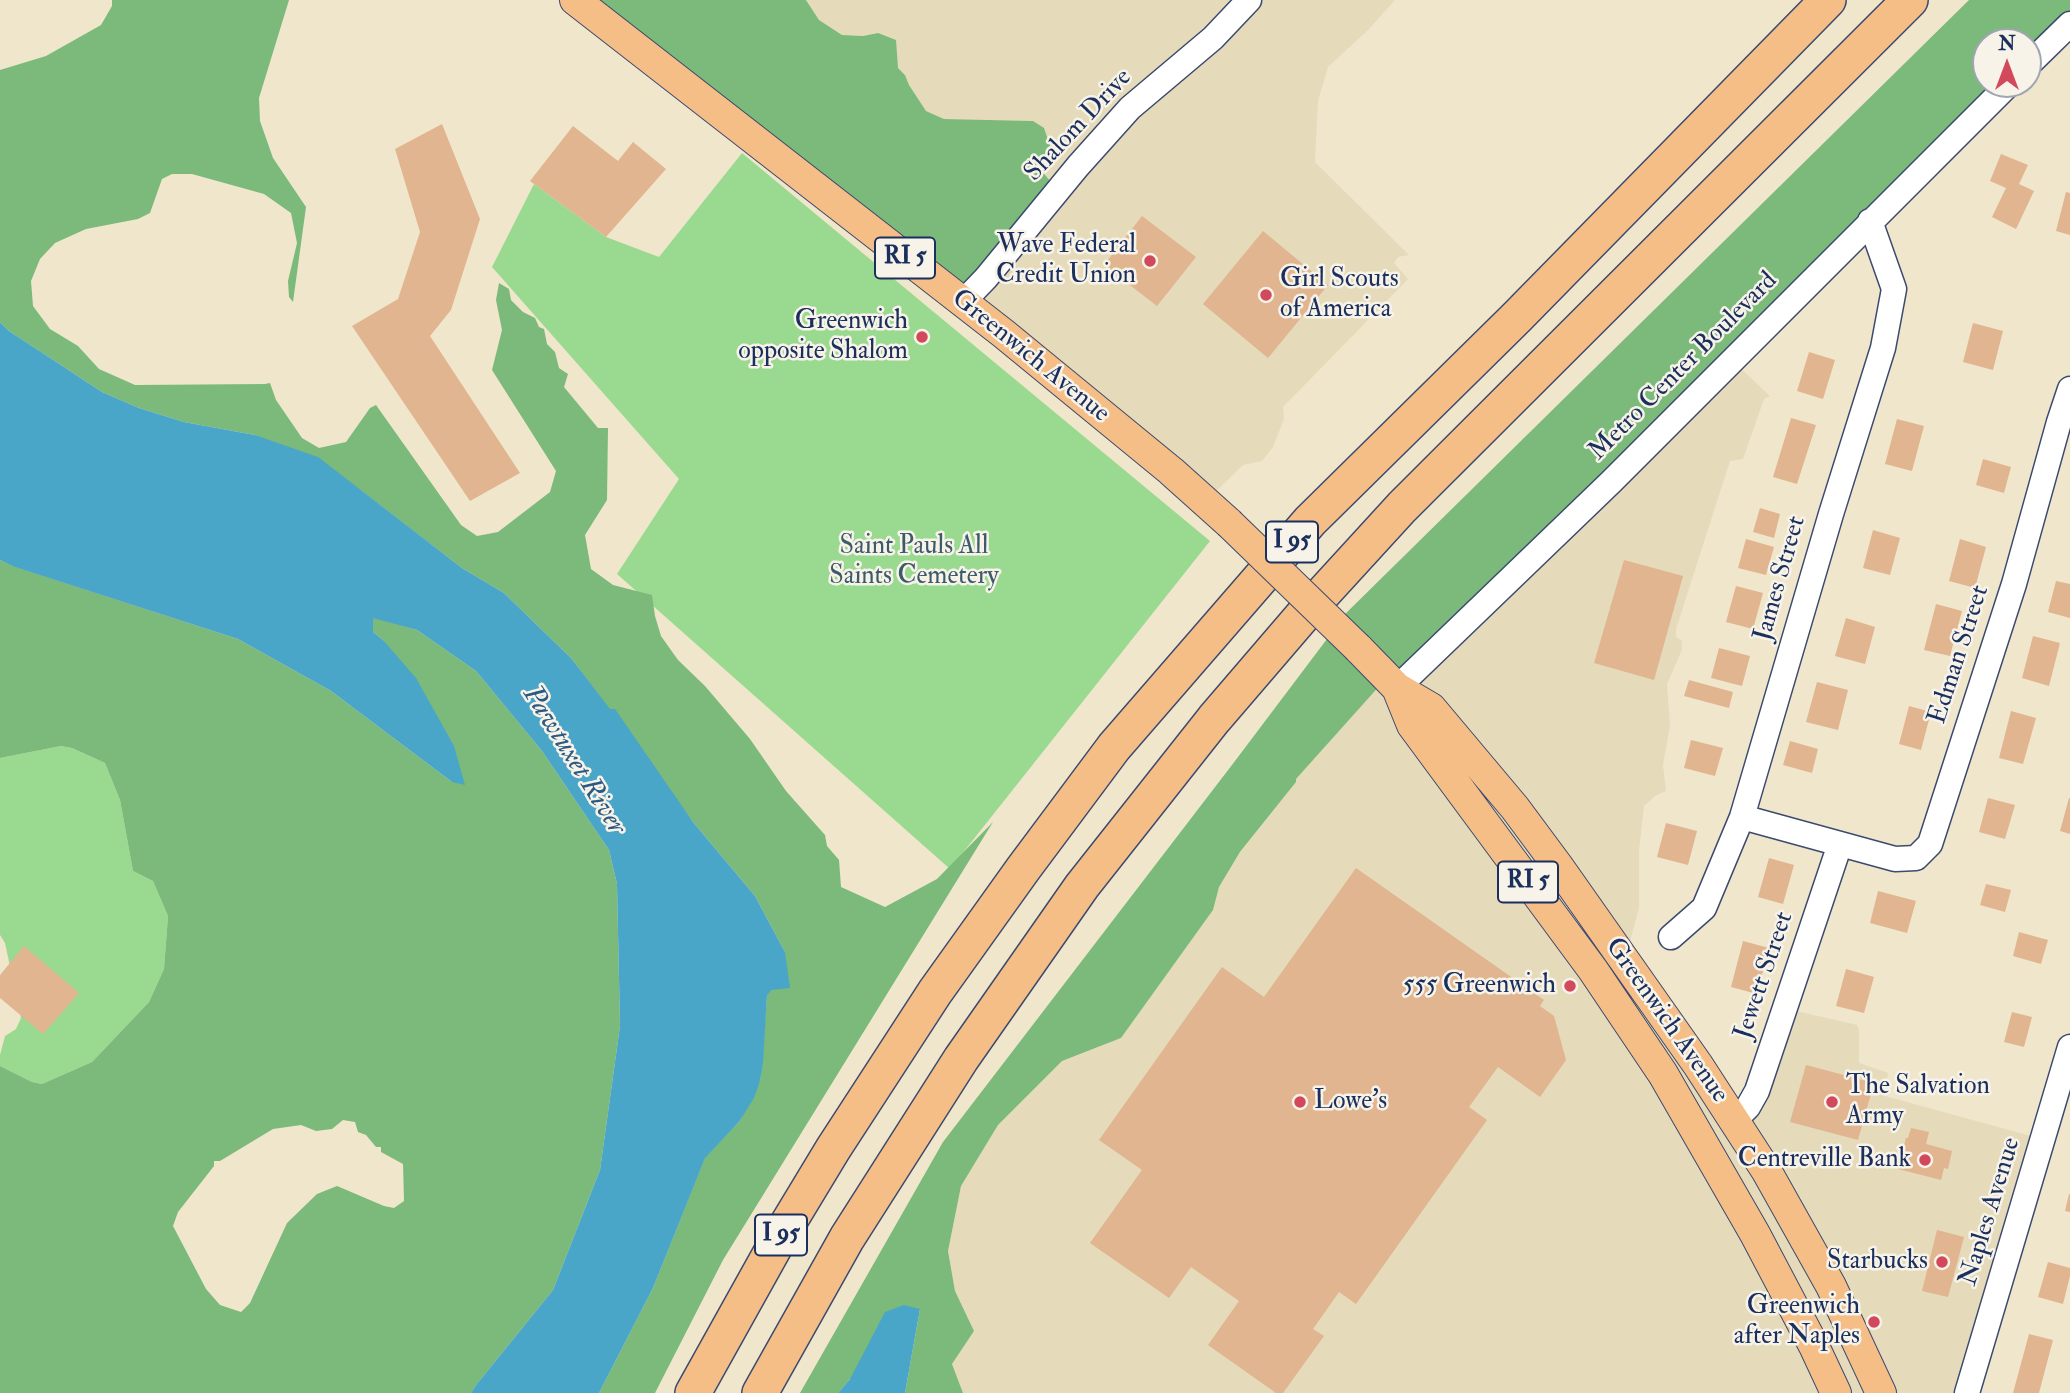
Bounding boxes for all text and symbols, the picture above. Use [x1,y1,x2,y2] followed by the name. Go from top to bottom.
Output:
[1972,28,2042,98] north arrow
[1998,32,2016,56] text: N
[1019,63,1139,189] street label: Shalom Drive
[996,230,1136,292] place label: Wave Federal Credit Union
[875,237,935,278] road number: RI 5
[1142,253,1158,269] marker: Wave Federal Credit Union
[1280,264,1399,326] place label: Girl Scouts of America
[1583,266,1785,468] street label: Metro Center Boulevard
[945,284,1115,430] street label: Greenwich Avenue
[1258,287,1274,303] marker: Girl Scouts of America
[738,306,908,368] place label: Greenwich opposite Shalom
[914,329,930,345] marker: Greenwich opposite Shalom
[1748,513,1814,645] street label: James Street
[1266,522,1318,562] road number: I 95
[829,531,999,592] park label: Saint Pauls All Saints Cemetery
[1923,582,1997,728] street label: Edman Street
[514,680,632,842] water label: Pawtuxet River
[1498,862,1558,902] road number: RI 5
[1729,908,1801,1044] street label: Jewett Street
[1598,933,1734,1109] street label: Greenwich Avenue
[1403,970,1556,1002] place label: 555 Greenwich
[1562,978,1578,994] marker: 555 Greenwich
[1846,1071,1990,1132] place label: The Salvation Army
[1314,1086,1387,1118] place label: Lowe's
[1292,1094,1308,1110] marker: Lowe's
[1824,1094,1840,1110] marker: The Salvation Army
[1954,1134,2028,1290] street label: Naples Avenue
[1738,1144,1911,1176] place label: Centreville Bank
[1917,1152,1933,1168] marker: Centreville Bank
[755,1214,807,1255] road number: I 95
[1827,1246,1928,1278] place label: Starbucks
[1934,1254,1950,1270] marker: Starbucks
[1734,1291,1860,1352] place label: Greenwich after Naples
[1866,1314,1882,1330] marker: Greenwich after Naples

